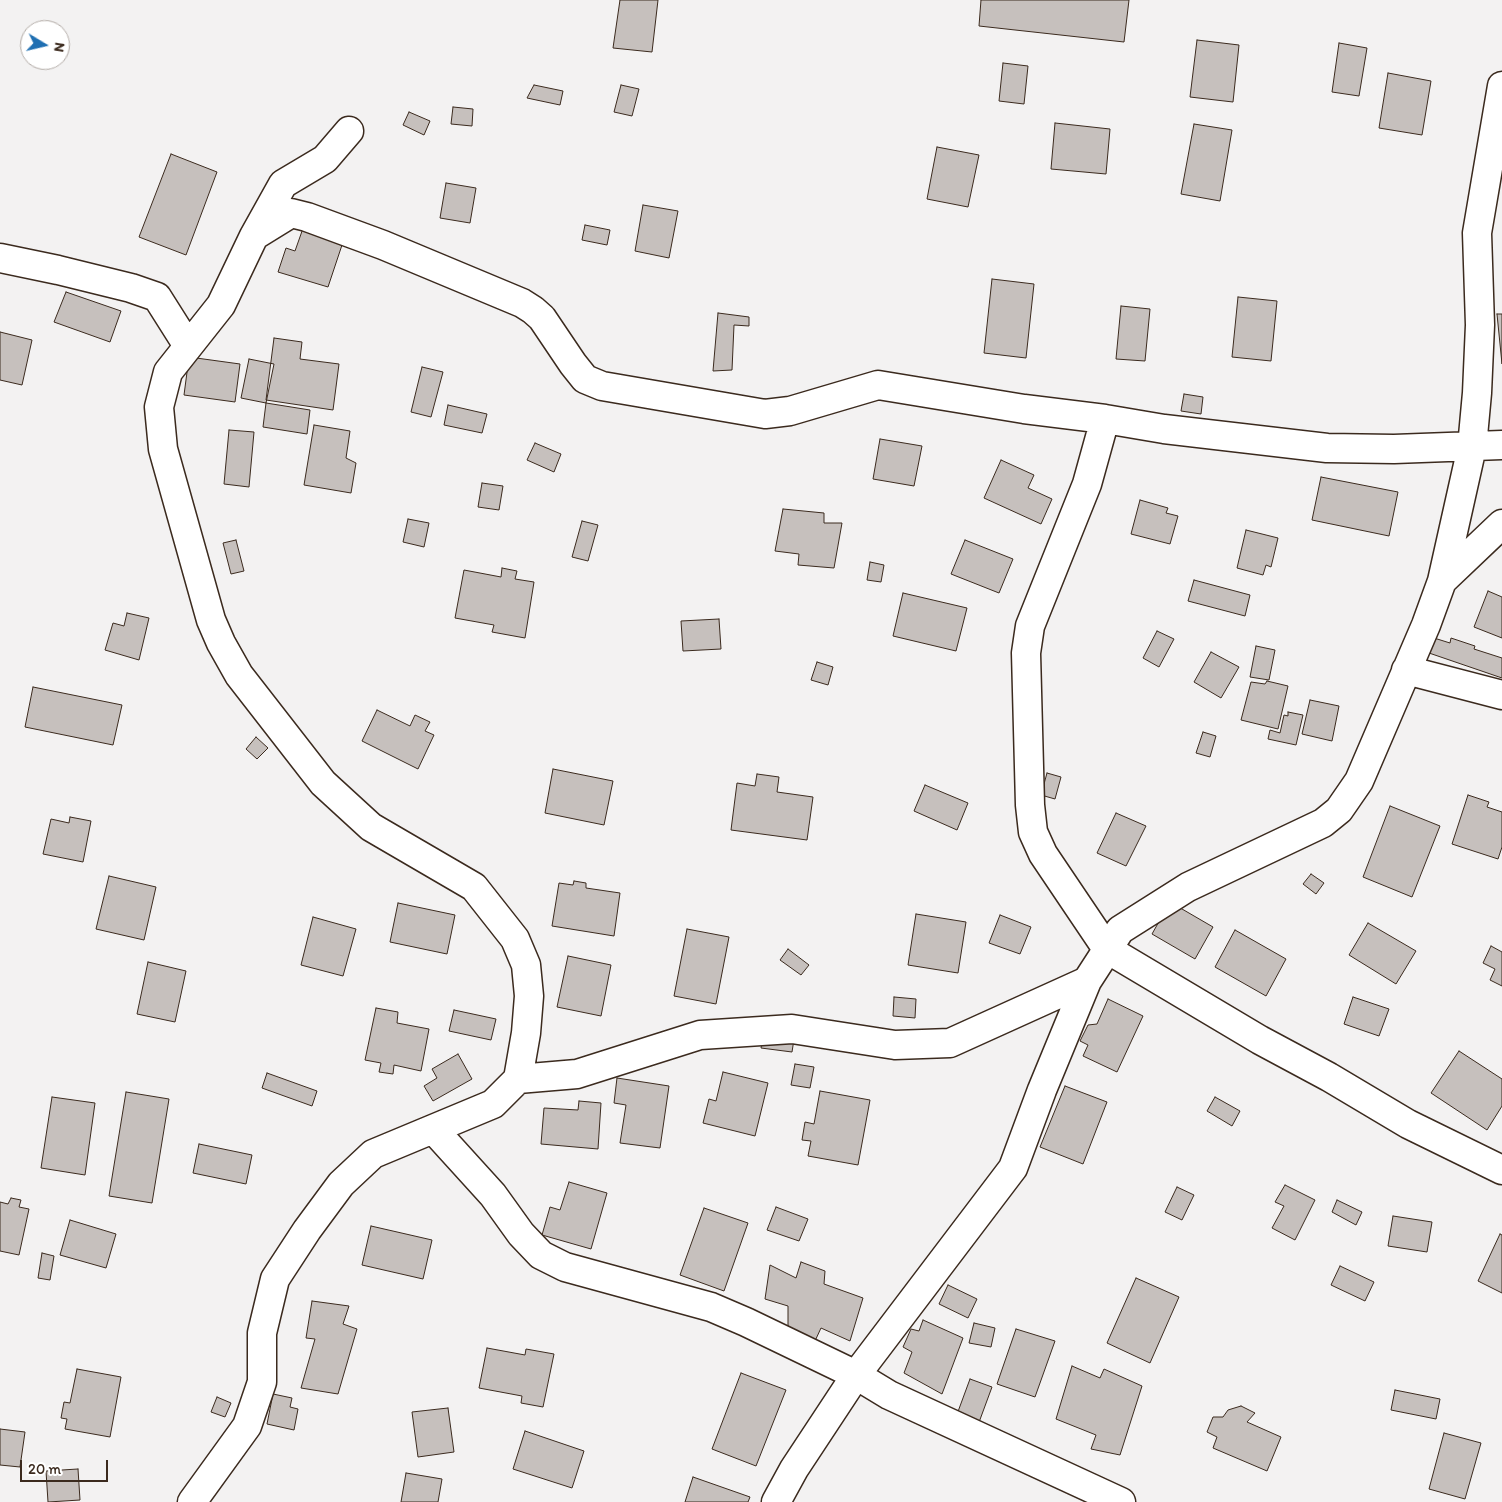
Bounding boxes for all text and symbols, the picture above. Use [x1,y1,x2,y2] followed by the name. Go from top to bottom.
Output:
[20,20,70,70] north arrow
[50,41,68,53] text: N
[22,1450,110,1482] scale bar
[28,1460,61,1478] text: 20 m

